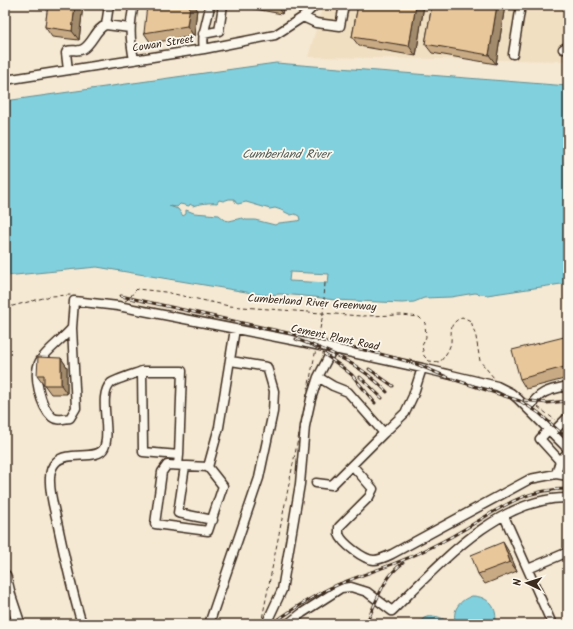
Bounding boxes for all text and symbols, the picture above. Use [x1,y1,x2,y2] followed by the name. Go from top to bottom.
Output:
[131,30,196,58] street label: Cowan Street
[242,145,333,164] water label: Cumberland River
[247,290,378,317] street label: Cumberland River Greenway
[289,320,381,356] street label: Cement Plant Road
[507,563,547,603] north arrow
[509,578,527,586] text: N

